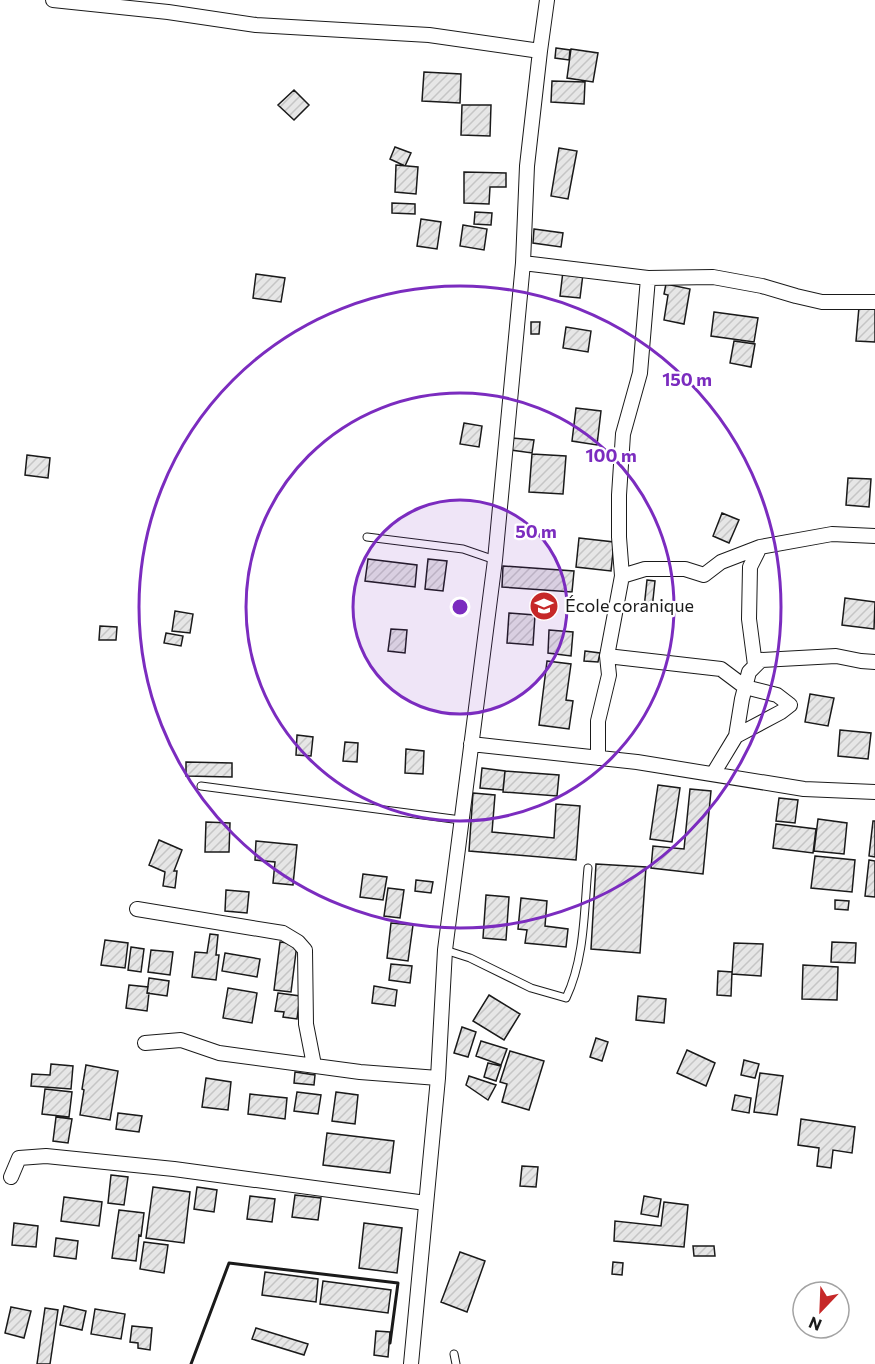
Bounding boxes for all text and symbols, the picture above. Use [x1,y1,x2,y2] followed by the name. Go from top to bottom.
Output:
[662,368,712,390] text: 150 m
[585,444,637,466] text: 100 m
[515,520,557,542] text: 50 m
[528,590,560,622] school or university icon: École coranique
[565,594,694,616] place label: École coranique
[450,597,470,617] centre of rings
[791,1280,851,1340] north arrow
[806,1313,824,1335] text: N

